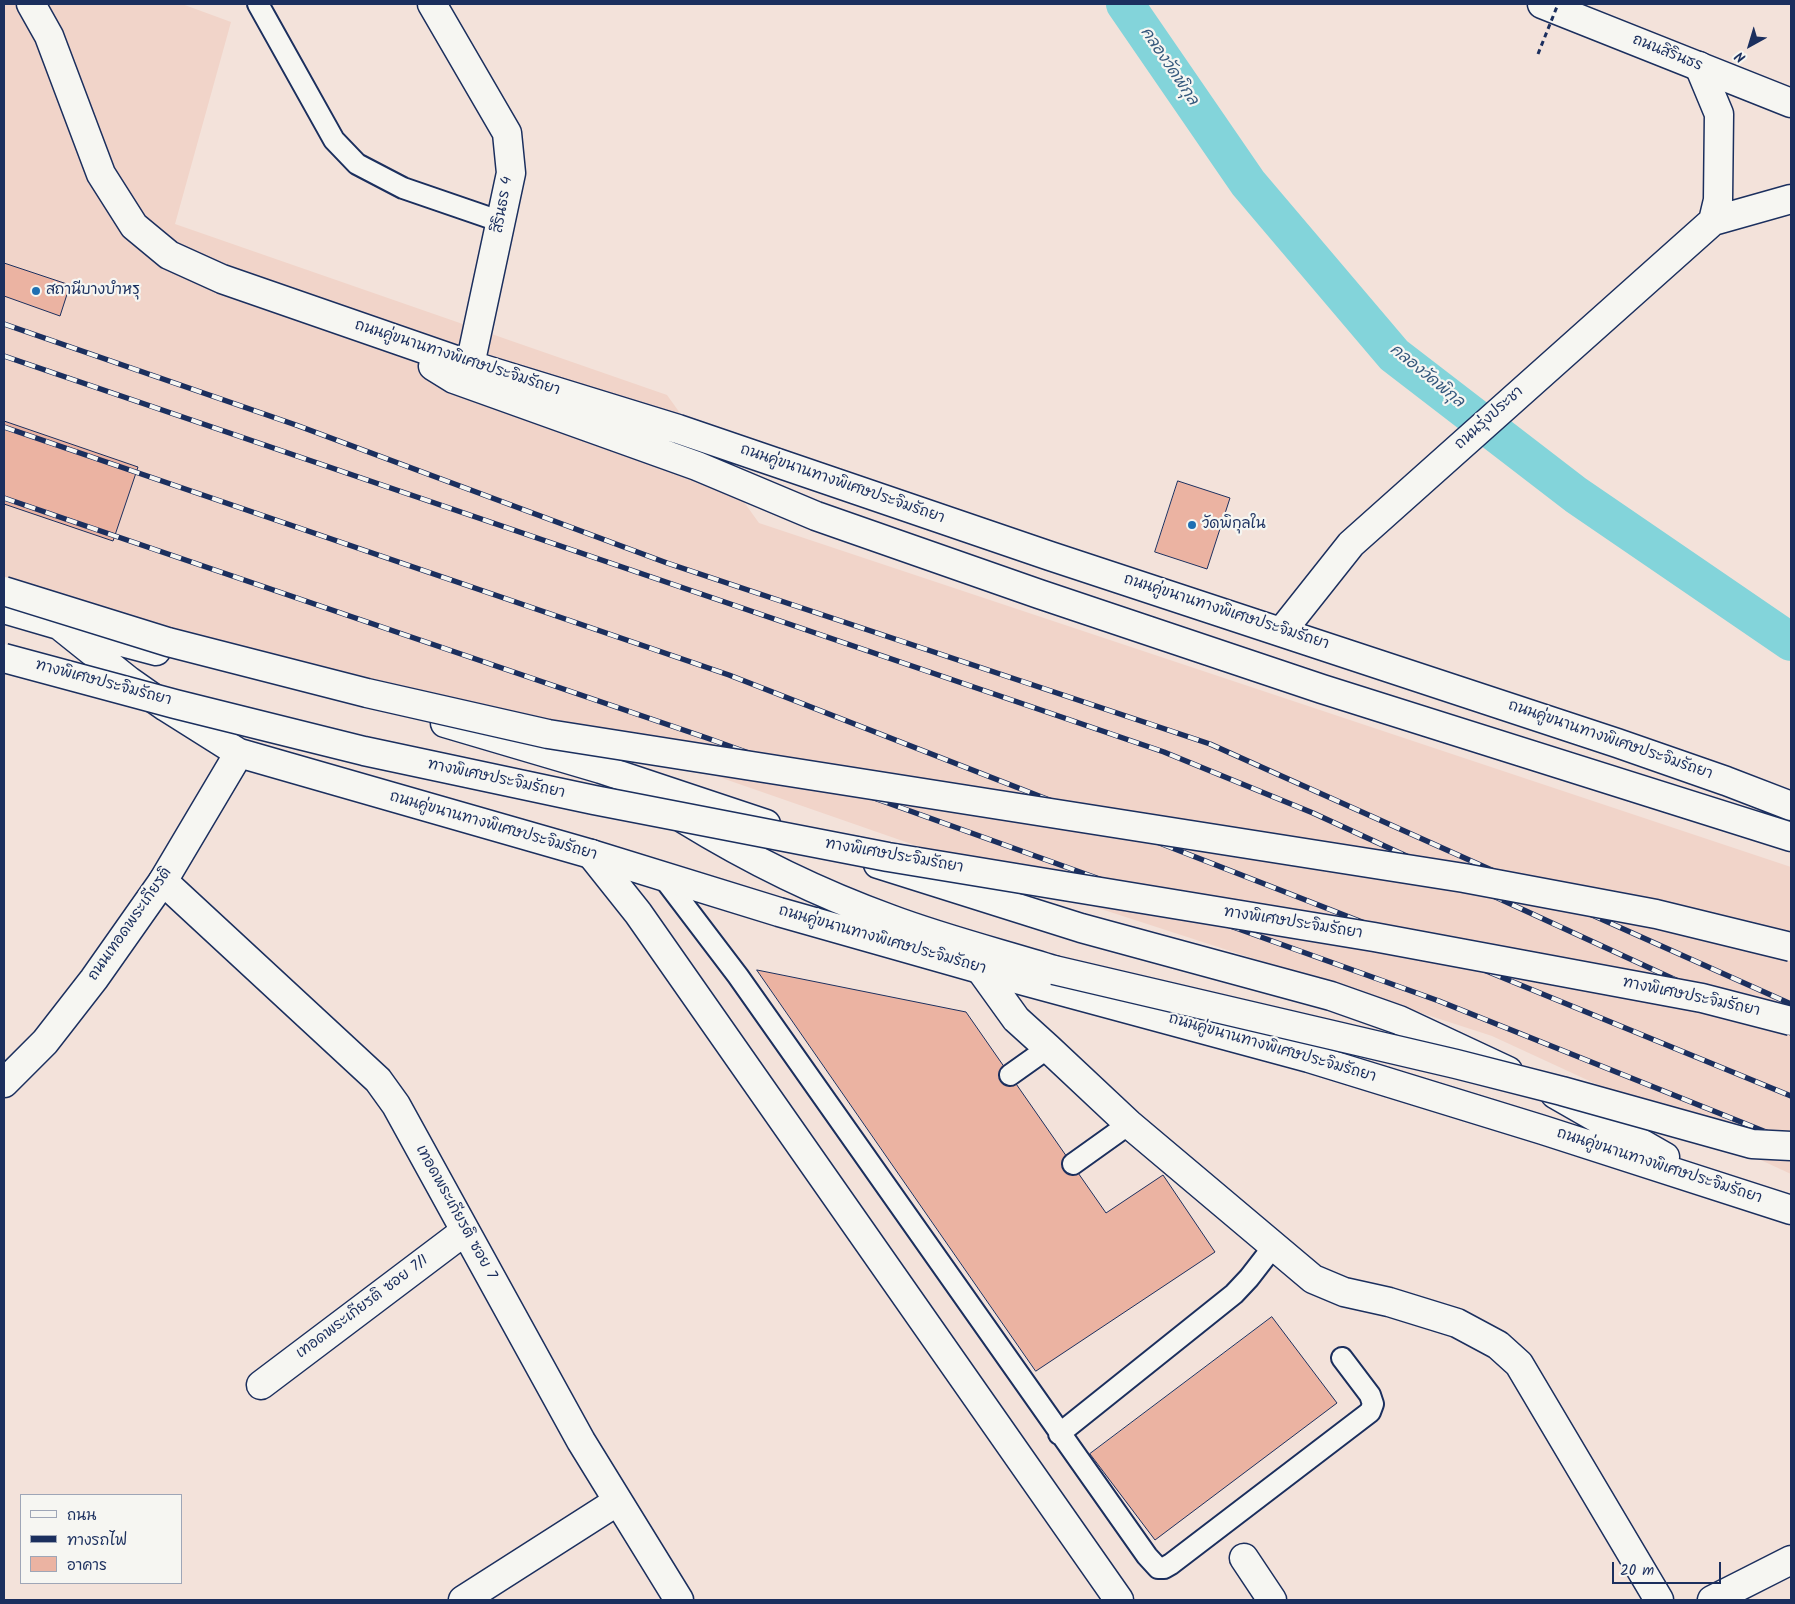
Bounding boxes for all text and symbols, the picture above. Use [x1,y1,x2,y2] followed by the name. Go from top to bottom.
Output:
[1725,20,1775,70] north arrow
[1135,24,1201,110] water label: คลองวัดพิกุล
[1629,32,1705,76] street label: ถนนสิรินธร
[1730,45,1751,68] text: N
[490,175,518,235] street label: สิรินธร 4
[46,282,140,300] place label: สถานีบางบำหรุ
[30,285,42,297] marker: สถานีบางบำหรุ
[352,317,562,401] street label: ถนนคู่ขนานทางพิเศษประจิมรัถยา
[1385,341,1467,413] water label: คลองวัดพิกุล
[1452,384,1528,454] street label: ถนนรุ่งประชา
[738,442,946,528] street label: ถนนคู่ขนานทางพิเศษประจิมรัถยา
[1202,516,1266,534] place label: วัดพิกุลใน
[1186,519,1198,531] marker: วัดพิกุลใน
[1121,571,1331,655] street label: ถนนคู่ขนานทางพิเศษประจิมรัถยา
[33,657,173,711] street label: ทางพิเศษประจิมรัถยา
[1506,698,1714,784] street label: ถนนคู่ขนานทางพิเศษประจิมรัถยา
[426,757,566,803] street label: ทางพิเศษประจิมรัถยา
[387,789,599,865] street label: ถนนคู่ขนานทางพิเศษประจิมรัถยา
[823,836,965,878] street label: ทางพิเศษประจิมรัถยา
[85,865,177,985] street label: ถนนเทอดพระเกียรติ
[776,903,988,979] street label: ถนนคู่ขนานทางพิเศษประจิมรัถยา
[1222,904,1364,944] street label: ทางพิเศษประจิมรัถยา
[1621,975,1761,1021] street label: ทางพิเศษประจิมรัถยา
[1166,1011,1378,1087] street label: ถนนคู่ขนานทางพิเศษประจิมรัถยา
[1554,1125,1764,1209] street label: ถนนคู่ขนานทางพิเศษประจิมรัถยา
[411,1143,499,1283] street label: เทอดพระเกียรติ ซอย 7
[293,1252,433,1364] street label: เทอดพระเกียรติ ซอย 7/1
[20,1494,182,1584] legend
[67,1504,96,1528] text: ถนน
[67,1529,127,1553] text: ทางรถไฟ
[1615,1552,1724,1584] scale bar
[67,1554,107,1578] text: อาคาร
[1620,1559,1654,1583] text: 20 m

